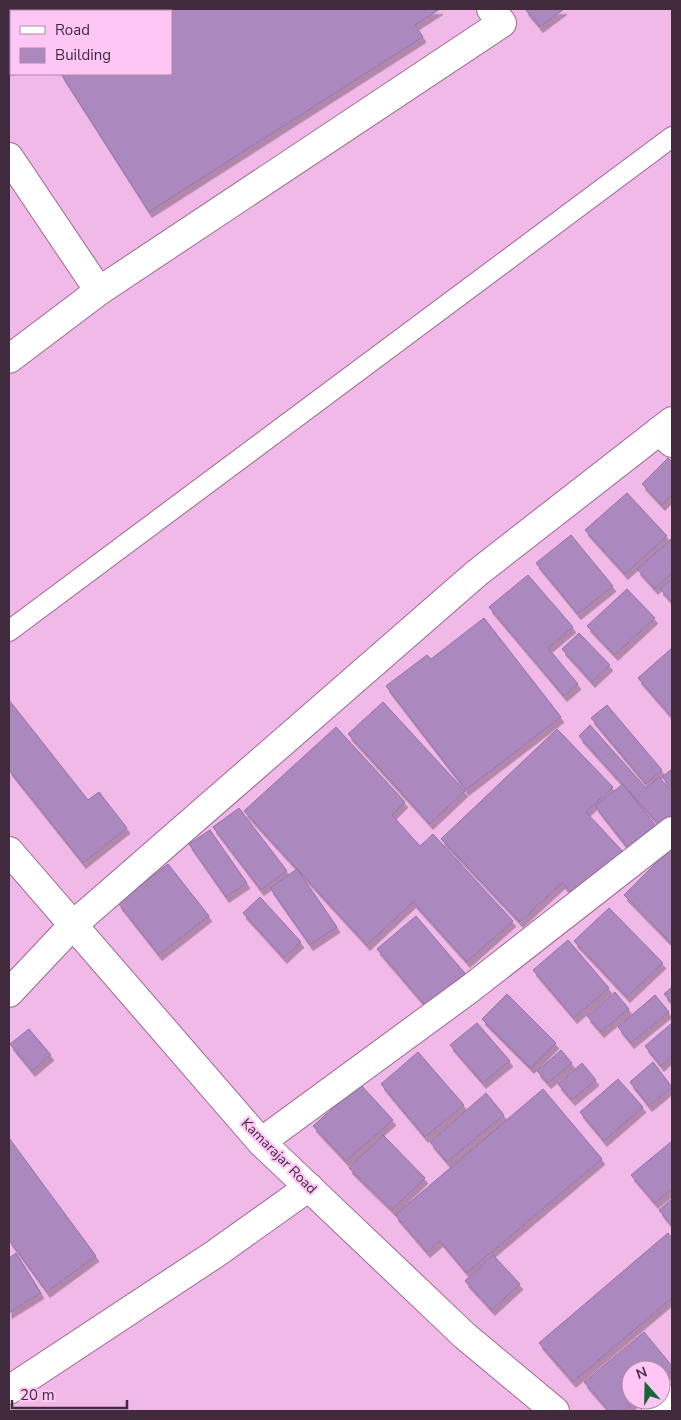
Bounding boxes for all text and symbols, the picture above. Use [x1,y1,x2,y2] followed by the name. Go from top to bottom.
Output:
[10,10,172,75] legend
[55,20,90,40] text: Road
[55,45,111,65] text: Building
[237,1114,321,1198] street label: Kamarajar Road
[621,1360,671,1410] north arrow
[634,1363,650,1384] text: N
[12,1378,128,1410] scale bar
[20,1385,55,1405] text: 20 m

